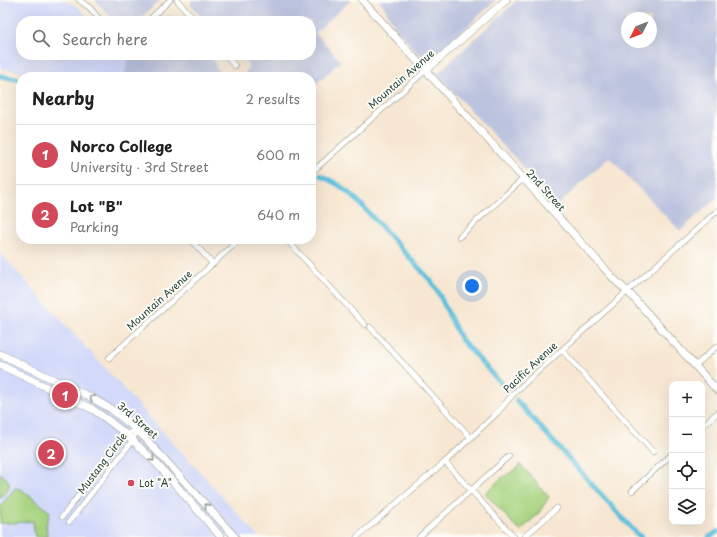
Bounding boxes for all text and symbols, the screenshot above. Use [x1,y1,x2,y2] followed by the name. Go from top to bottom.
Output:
[621,12,657,48] north arrow
[16,16,316,60] search box
[30,27,52,49] icon: search
[62,27,148,50] text: Search here
[364,46,437,112] street label: Mountain Avenue
[32,85,94,111] text: Nearby
[246,89,300,108] text: 2 results
[70,134,173,157] text: Norco College
[42,145,48,164] text: 1
[256,145,300,164] text: 600 m
[70,157,209,176] text: University · 3rd Street
[523,165,569,214] street label: 2nd Street
[70,194,123,217] text: Lot "B"
[40,205,50,224] text: 2
[257,205,300,224] text: 640 m
[70,217,119,236] text: Parking
[123,266,195,333] street label: Mountain Avenue
[462,276,482,296] your location
[499,337,560,396] street label: Pacific Avenue
[52,380,78,410] pin: 1
[669,381,705,525] map controls
[669,381,705,417] button: +
[89,396,96,403] one-way arrow
[115,398,162,442] street label: 3rd Street
[669,417,705,453] button: −
[73,429,130,497] street label: Mustang Circle
[38,438,64,468] pin: 2
[669,453,705,489] button: locate
[147,455,154,462] one-way arrow
[139,475,172,490] place label: Lot "A"
[126,478,136,488] marker: Lot "A"
[669,489,705,525] button: layers
[204,503,211,511] one-way arrow

